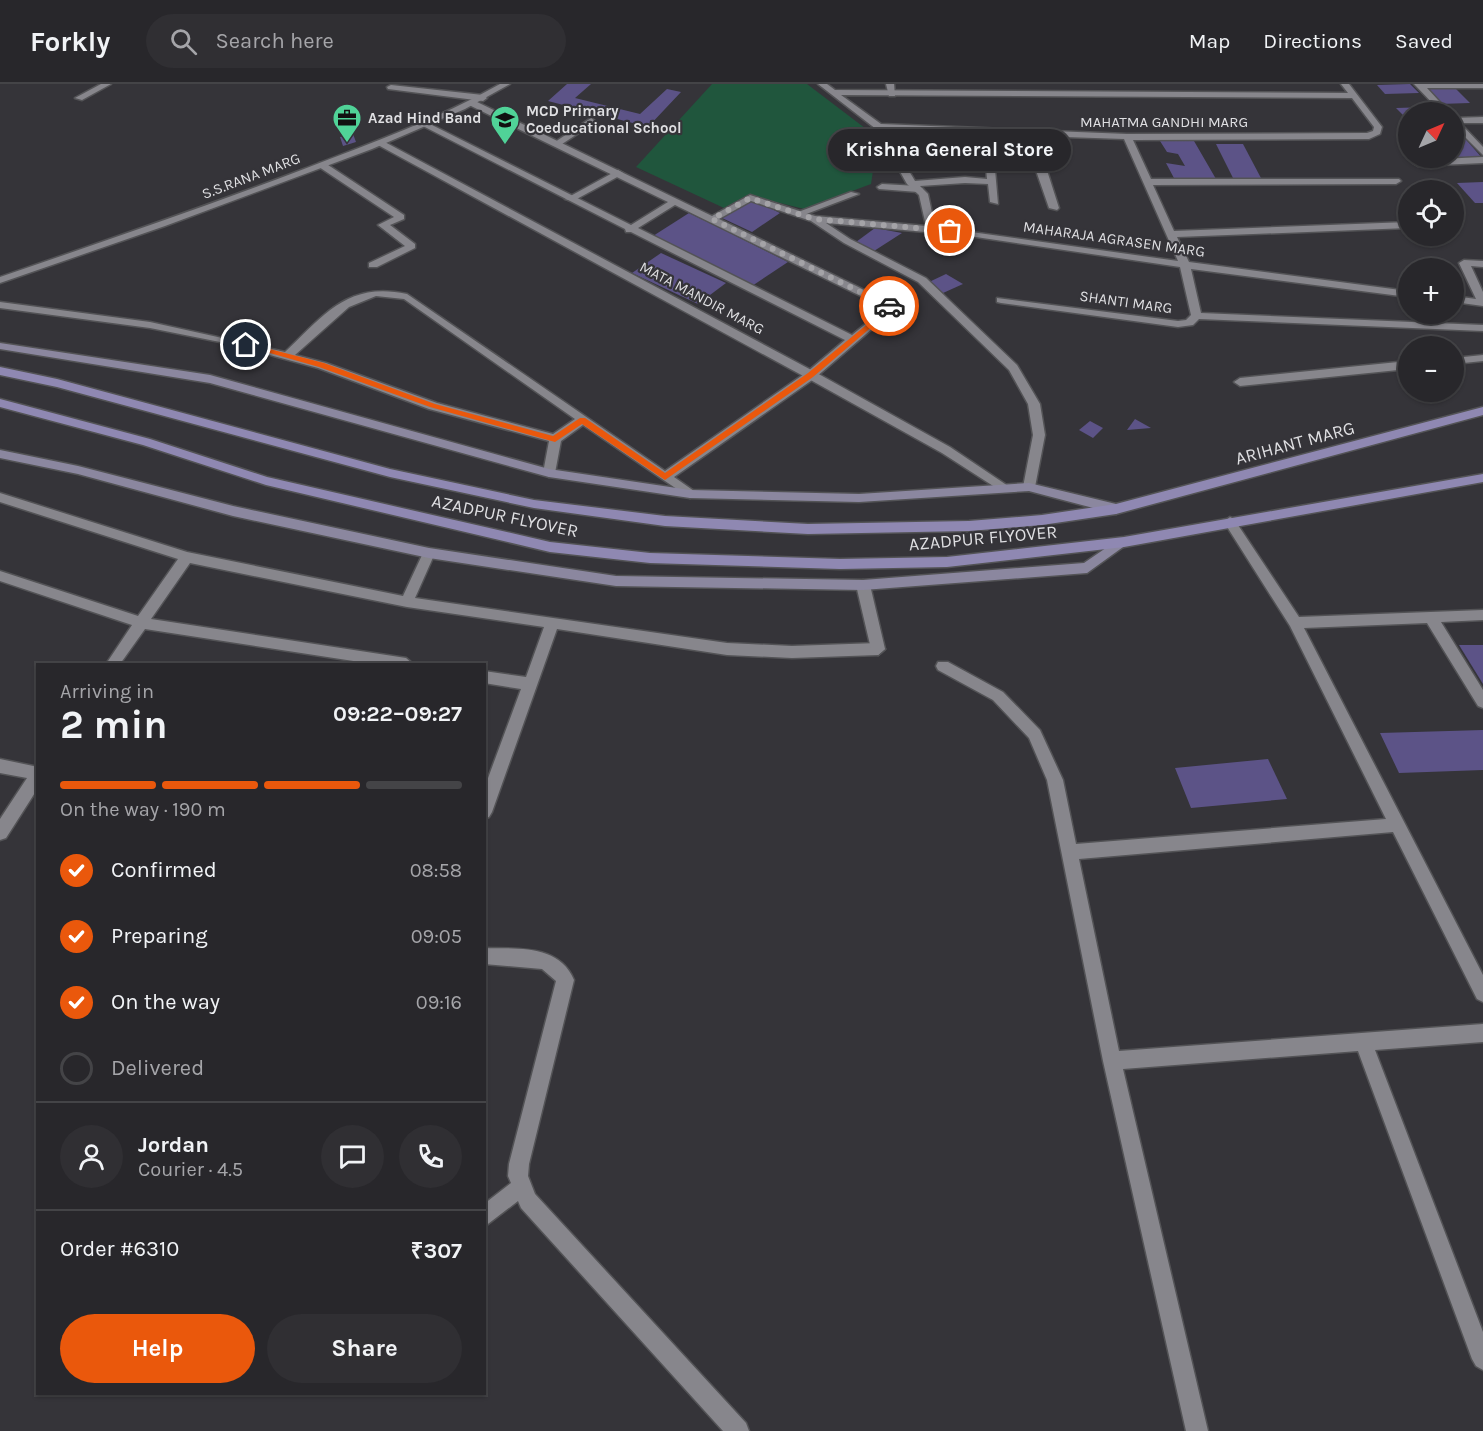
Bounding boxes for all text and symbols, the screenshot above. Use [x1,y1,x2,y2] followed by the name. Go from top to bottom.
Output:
[146,14,566,68] search box
[30,25,110,58] text: Forkly
[167,25,200,58] icon: search
[215,28,334,54] text: Search here
[1189,29,1230,53] text: Map
[1263,29,1362,53] text: Directions
[1395,29,1453,53] text: Saved
[331,102,363,144] office icon: Azad Hind Band
[526,102,681,137] place label: MCD Primary Coeducational School
[1398,102,1464,168] north arrow
[1398,102,1464,402] map controls
[489,104,521,146] school or university icon: MCD Primary Coeducational School
[368,109,482,127] place label: Azad Hind Band
[1080,113,1248,131] street label: MAHATMA GANDHI MARG
[828,129,1072,171] callout: Krishna General Store
[845,138,1054,161] text: Krishna General Store
[199,149,303,203] street label: S.S.RANA MARG
[1398,180,1464,246] button: locate
[924,205,975,256] pin
[933,214,966,247] icon: bag
[1022,217,1206,261] street label: MAHARAJA AGRASEN MARG
[637,258,767,338] street label: MATA MANDIR MARG
[1398,258,1464,324] button: +
[859,276,919,336] courier
[1078,287,1174,317] street label: SHANTI MARG
[873,290,906,323] icon: car
[220,319,271,370] pin
[229,328,262,361] icon: home
[1398,336,1464,402] button: −
[1233,417,1357,469] street label: ARIHANT MARG
[430,490,580,542] street label: AZADPUR FLYOVER
[908,521,1058,555] street label: AZADPUR FLYOVER
[60,680,154,703] text: Arriving in
[333,701,462,727] text: 09:22–09:27
[60,702,168,748] text: 2 min
[60,798,226,821] text: On the way · 190 m
[60,854,93,887] icon: check
[111,857,217,883] text: Confirmed
[410,859,462,882] text: 08:58
[60,920,93,953] icon: check
[111,923,208,949] text: Preparing
[411,925,462,948] text: 09:05
[60,986,93,1019] icon: check
[111,989,220,1015] text: On the way
[416,991,462,1014] text: 09:16
[111,1055,204,1081] text: Delivered
[60,1125,123,1188] button: person
[321,1125,384,1188] button: chat
[399,1125,462,1188] button: phone
[138,1132,209,1158] text: Jordan
[138,1158,243,1181] text: Courier · 4.5
[60,1236,179,1262] text: Order #6310
[411,1238,462,1264] text: ₹307
[60,1314,255,1383] button: Help
[267,1314,462,1383] button: Share

